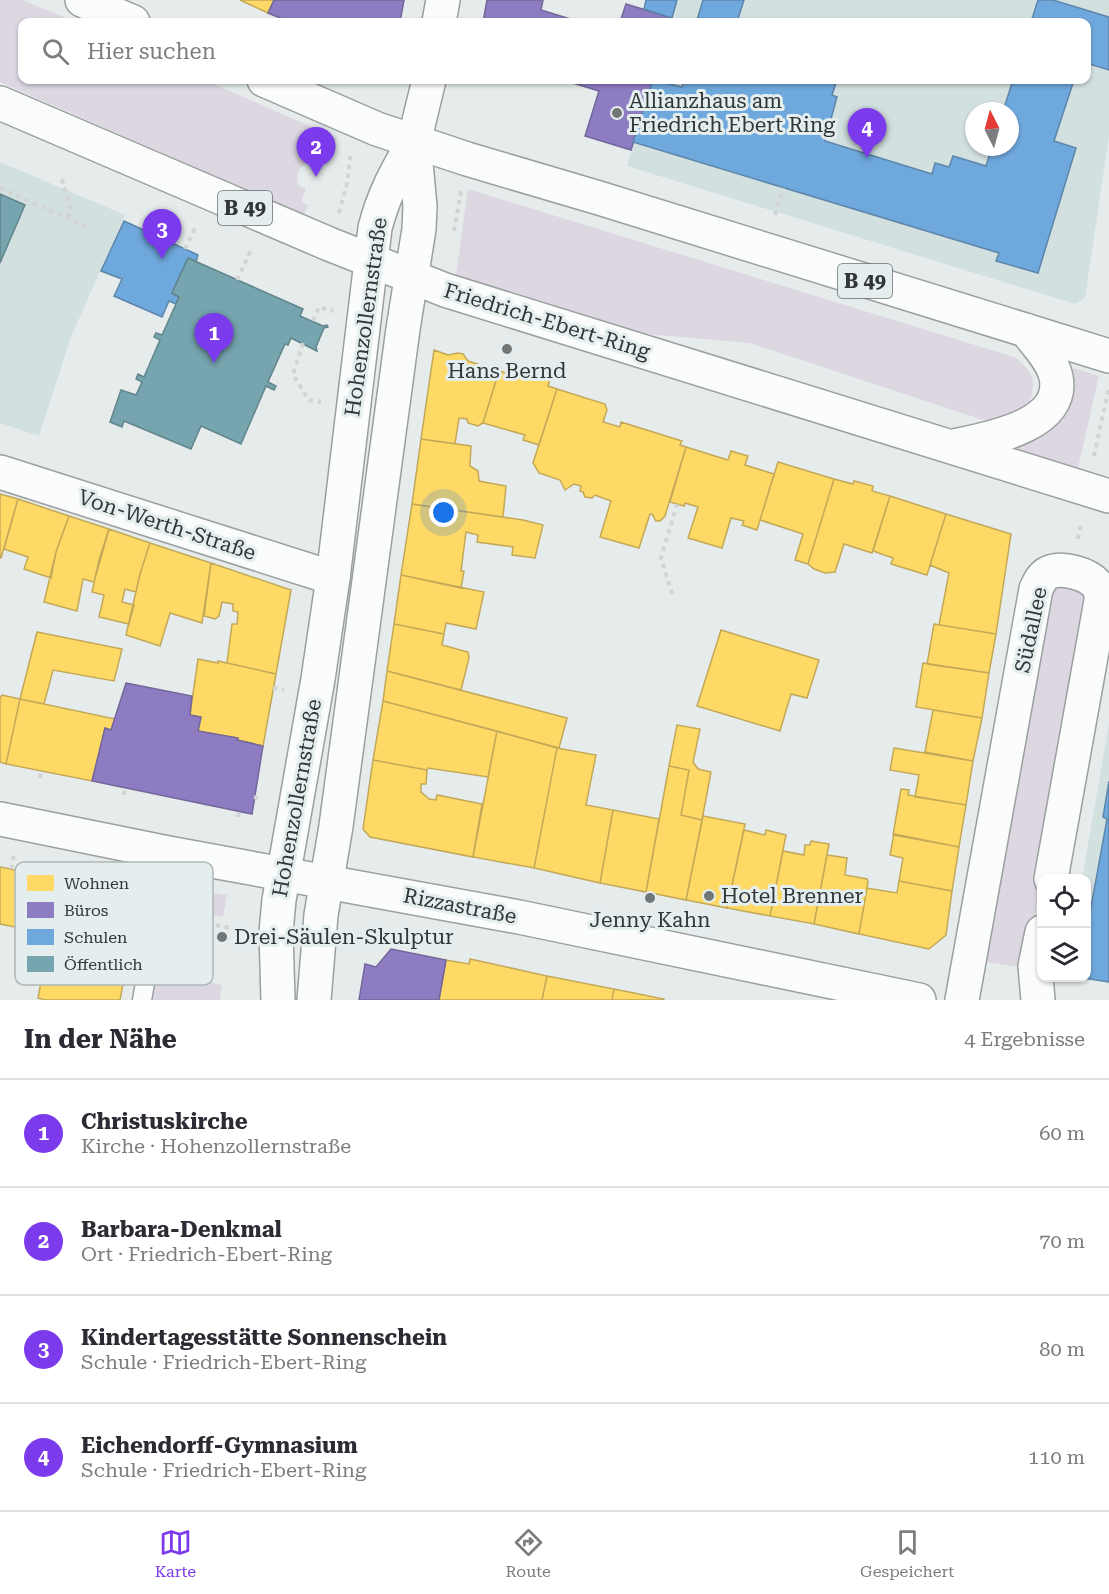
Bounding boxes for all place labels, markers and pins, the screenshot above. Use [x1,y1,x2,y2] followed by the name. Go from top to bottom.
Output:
[629,89,835,137] place label: Allianzhaus am Friedrich Ebert Ring
[610,106,624,120] marker: Allianzhaus am Friedrich Ebert Ring
[848,108,886,158] pin: 4
[296,128,336,177] pin: 2
[142,210,182,259] pin: 3
[194,314,234,363] pin: 1
[500,342,514,356] marker: Hans Bernd
[448,359,567,383] place label: Hans Bernd
[721,884,864,908] place label: Hotel Brenner
[702,889,716,903] marker: Hotel Brenner
[643,891,657,905] marker: Jenny Kahn
[589,908,711,932] place label: Jenny Kahn
[234,925,454,949] place label: Drei-Säulen-Skulptur
[215,930,229,944] marker: Drei-Säulen-Skulptur

